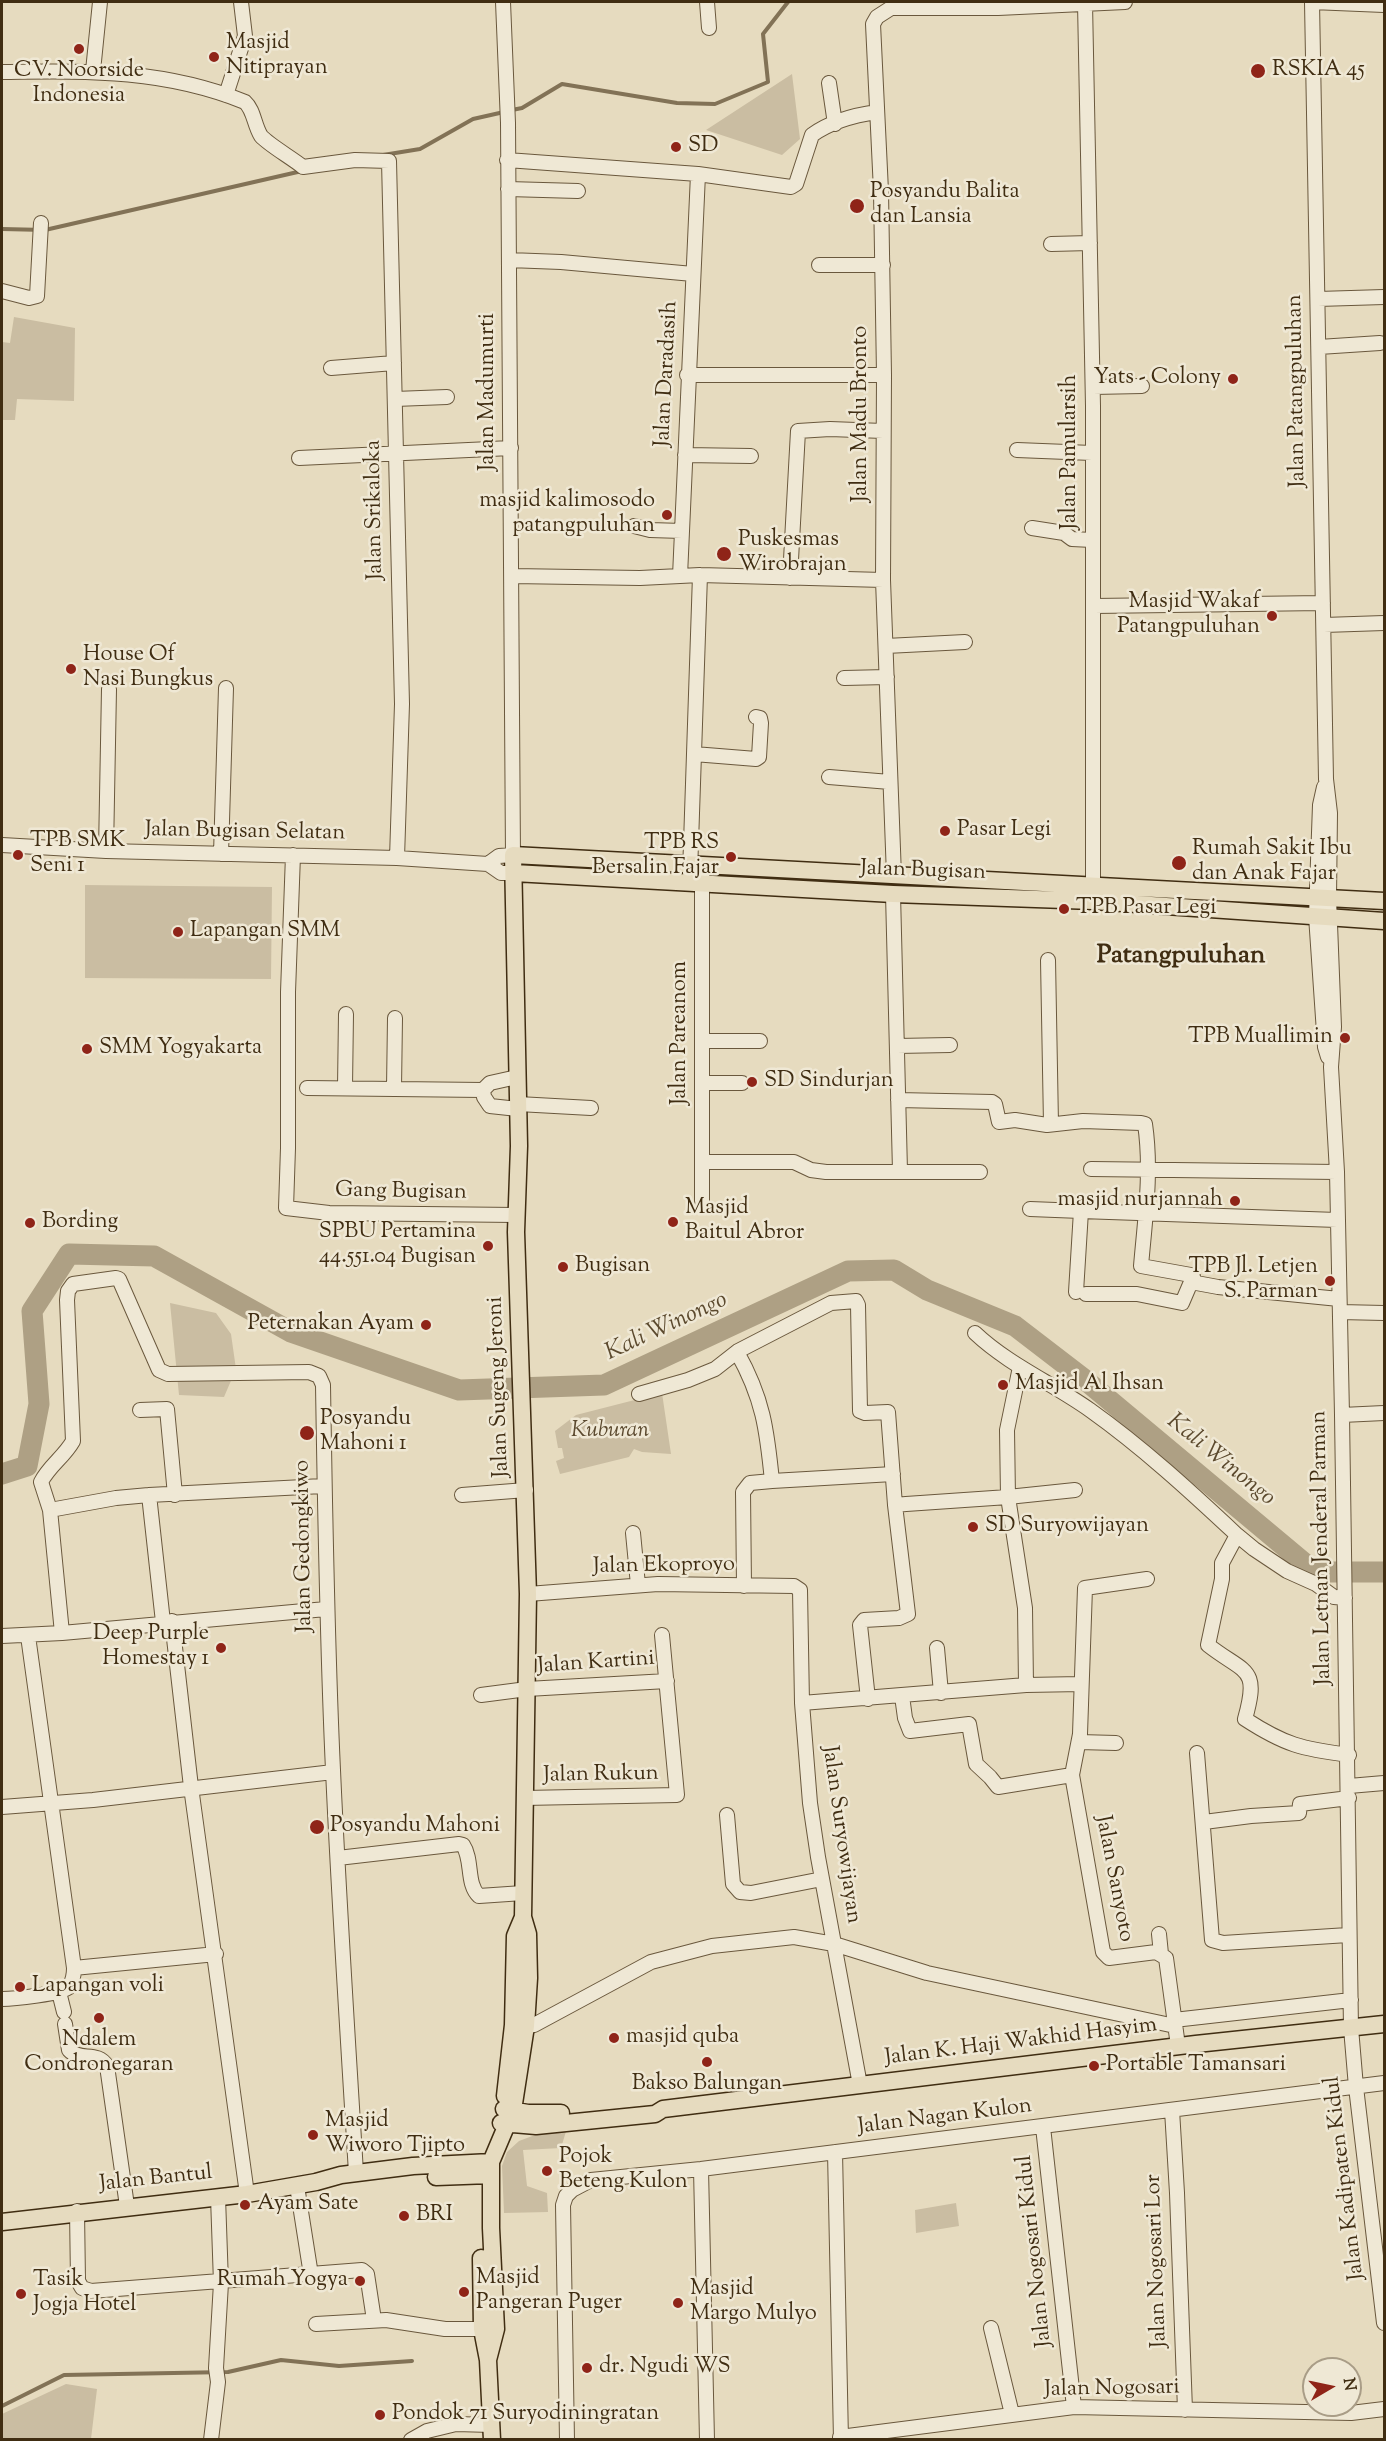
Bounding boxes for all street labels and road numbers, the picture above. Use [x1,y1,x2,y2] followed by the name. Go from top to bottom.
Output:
[1283,294,1313,488] street label: Jalan Patangpuluhan
[651,300,685,448] street label: Jalan Daradasih
[476,313,502,471] street label: Jalan Madumurti
[849,326,875,502] street label: Jalan Madu Bronto
[1058,374,1084,530] street label: Jalan Pamularsih
[362,440,390,580] street label: Jalan Srikaloka
[145,818,345,848] street label: Jalan Bugisan Selatan
[860,857,986,887] street label: Jalan Bugisan
[668,961,694,1105] street label: Jalan Pareanom
[335,1179,467,1207] street label: Gang Bugisan
[484,1296,516,1478] street label: Jalan Sugeng Jeroni
[1307,1410,1339,1686] street label: Jalan Letnan Jenderal Parman
[290,1460,320,1632] street label: Jalan Gedongkiwo
[593,1553,735,1581] street label: Jalan Ekoproyo
[536,1647,656,1681] street label: Jalan Kartini
[814,1744,866,1926] street label: Jalan Suryowijayan
[543,1762,659,1790] street label: Jalan Rukun
[1088,1814,1138,1944] street label: Jalan Sanyoto
[883,2013,1159,2073] street label: Jalan K. Haji Wakhid Hasyim
[1320,2074,1372,2282] street label: Jalan Kadipaten Kidul
[856,2094,1034,2142] street label: Jalan Nagan Kulon
[1013,2154,1059,2348] street label: Jalan Nogosari Kidul
[98,2161,214,2199] street label: Jalan Bantul
[1142,2174,1174,2348] street label: Jalan Nogosari Lor
[1044,2376,1180,2404] street label: Jalan Nogosari

